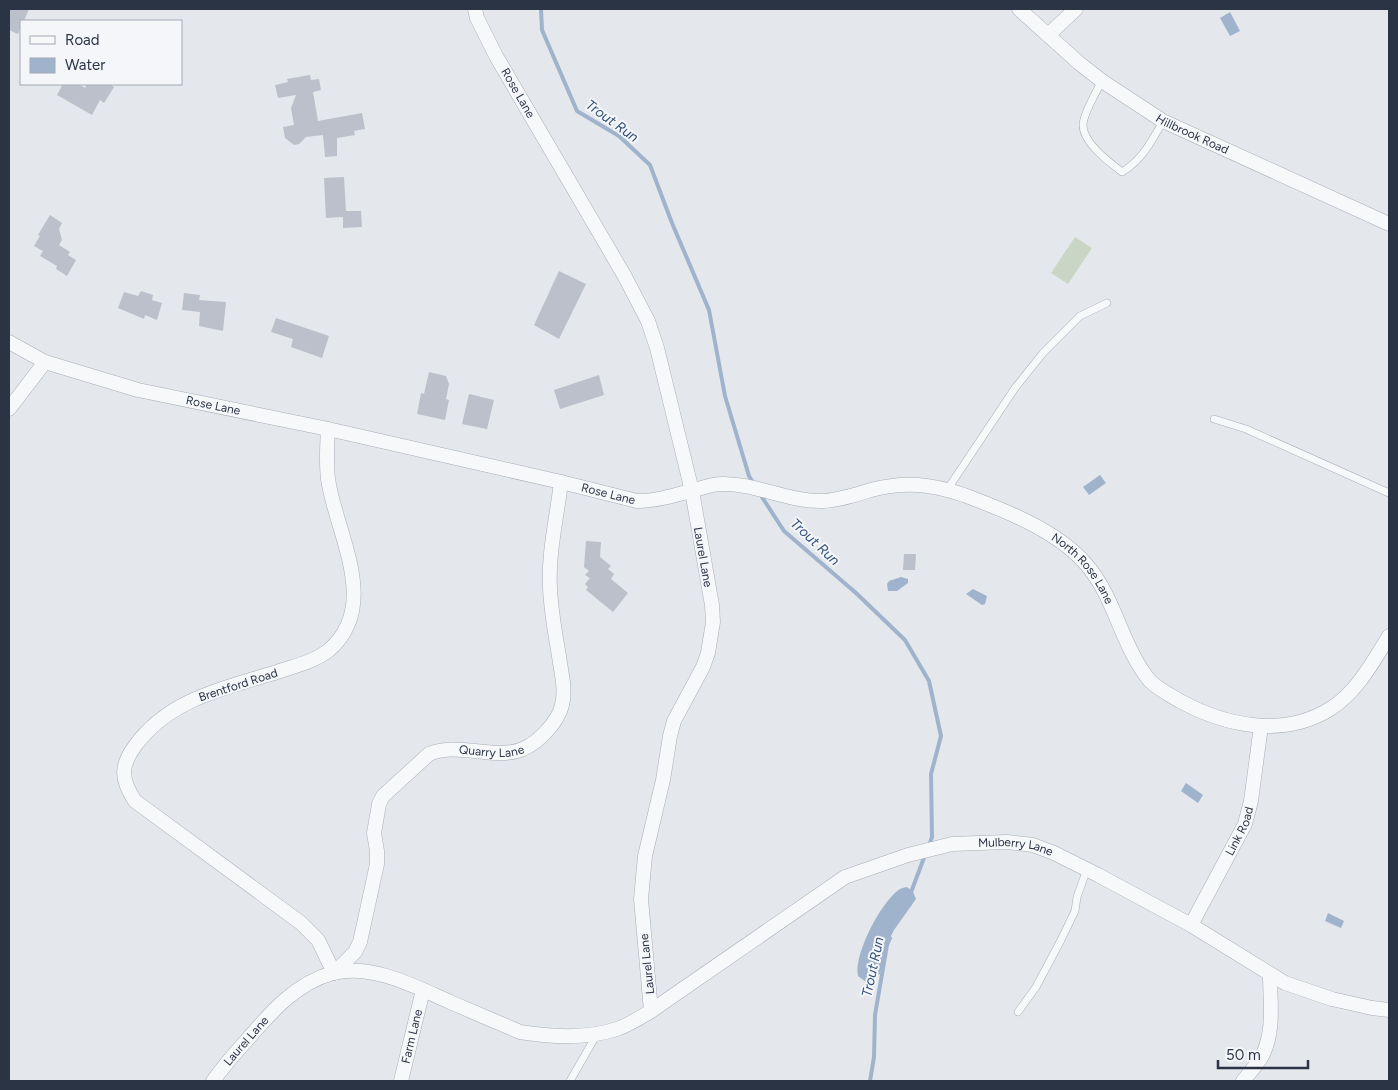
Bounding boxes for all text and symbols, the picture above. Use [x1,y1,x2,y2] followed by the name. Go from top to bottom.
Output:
[20,20,182,85] legend
[65,31,100,49] text: Road
[65,56,105,74] text: Water
[498,66,538,121] street label: Rose Lane
[582,96,642,146] water label: Trout Run
[1153,111,1231,157] street label: Hillbrook Road
[185,393,242,418] street label: Rose Lane
[580,480,637,507] street label: Rose Lane
[787,515,843,569] water label: Trout Run
[691,526,715,589] street label: Laurel Lane
[1049,530,1117,607] street label: North Rose Lane
[197,666,279,704] street label: Brentford Road
[459,742,527,760] street label: Quarry Lane
[1222,805,1256,858] street label: Link Road
[978,835,1056,859] street label: Mulberry Lane
[637,933,657,995] street label: Laurel Lane
[858,935,888,999] water label: Trout Run
[398,1007,425,1065] street label: Farm Lane
[221,1013,272,1068] street label: Laurel Lane
[1218,1038,1308,1070] scale bar
[1226,1046,1261,1064] text: 50 m

